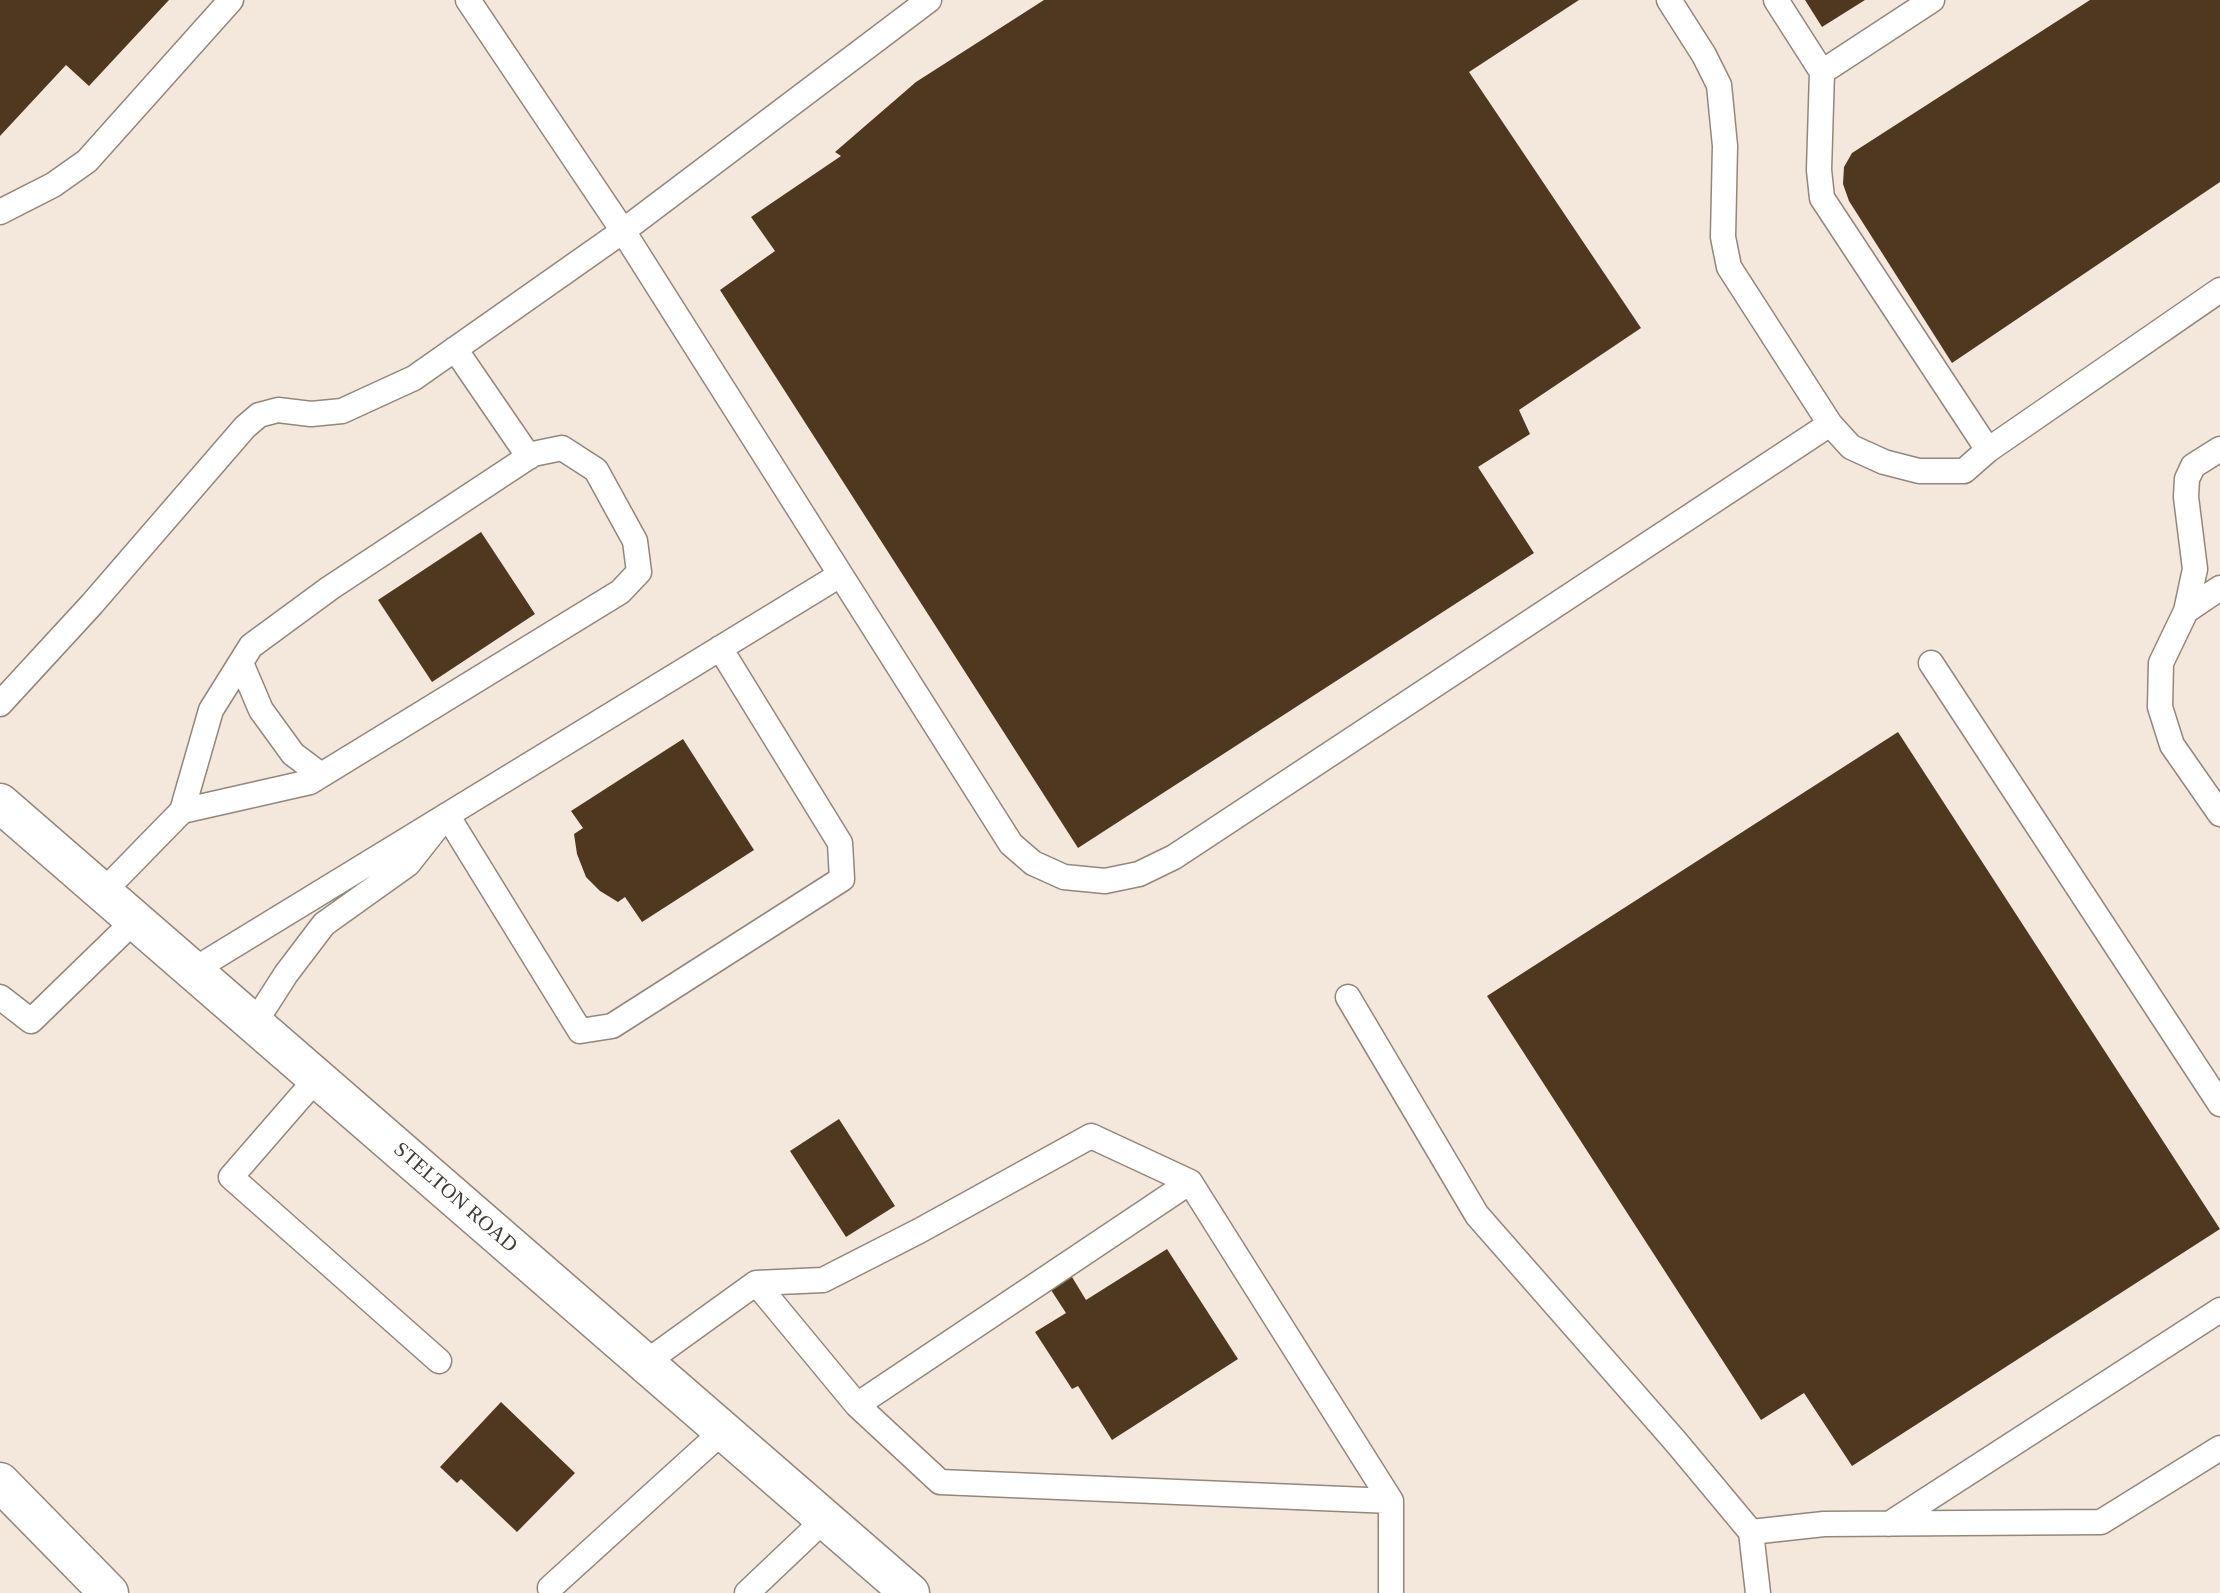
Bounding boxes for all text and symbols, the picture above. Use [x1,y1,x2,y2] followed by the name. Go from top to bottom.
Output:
[388,1137,522,1259] street label: STELTON ROAD

